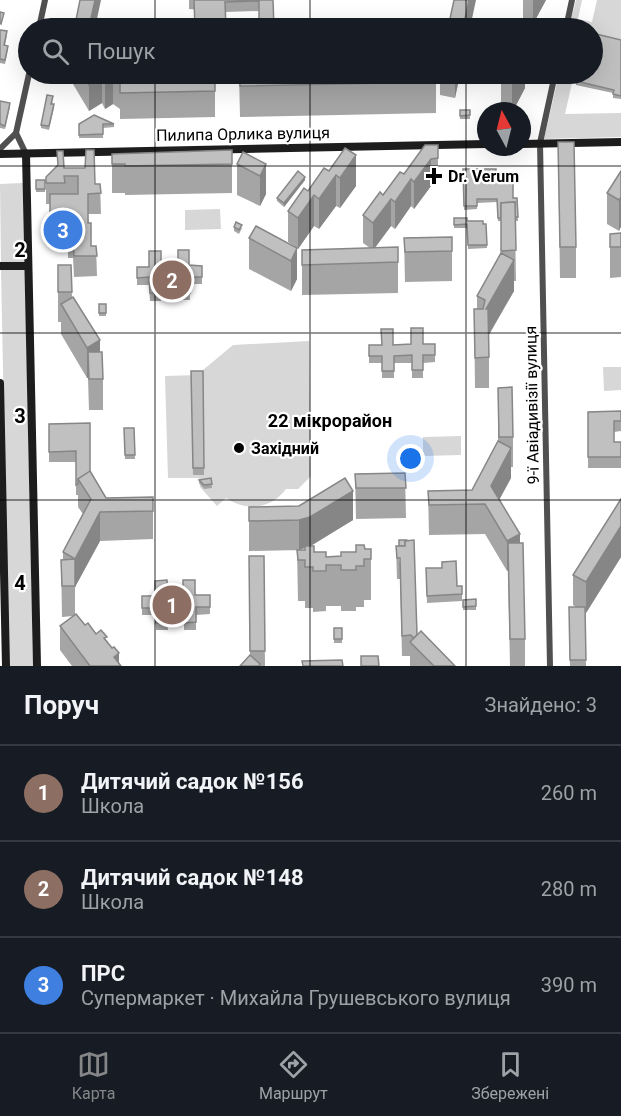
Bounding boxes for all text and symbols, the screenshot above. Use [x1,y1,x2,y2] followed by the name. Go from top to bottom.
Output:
[18,18,603,84] search box
[39,35,72,68] icon: search
[87,39,155,64] text: Пошук
[477,102,531,156] north arrow
[156,123,330,145] street label: Пилипа Орлика вулиця
[425,167,443,185] marker: Dr. Verum
[448,167,519,186] place label: Dr. Verum
[44,208,82,252] pin: 3
[14,238,26,262] text: 2
[152,258,192,302] pin: 2
[521,326,543,484] street label: 9-ї Авіадивізії вулиця
[14,404,26,428] text: 3
[268,410,392,431] district label: 22 мікрорайон
[251,439,319,458] place label: Західний
[232,441,246,455] marker: Західний
[396,444,425,473] your location
[14,571,26,595] text: 4
[152,582,192,628] pin: 1
[24,690,99,720] text: Поруч
[485,693,597,717] text: Знайдено: 3
[81,769,304,794] text: Дитячий садок №156
[38,781,49,805] text: 1
[541,781,597,805] text: 260 m
[81,794,144,818] text: Школа
[81,865,304,890] text: Дитячий садок №148
[38,877,49,901] text: 2
[541,877,597,901] text: 280 m
[81,890,144,914] text: Школа
[81,961,125,986] text: ПРС
[38,973,49,997] text: 3
[541,973,597,997] text: 390 m
[81,986,511,1010] text: Супермаркет · Михайла Грушевського вулиця
[72,1048,115,1103] tab: Карта
[259,1048,328,1103] tab: Маршрут
[471,1048,549,1103] tab: Збережені

